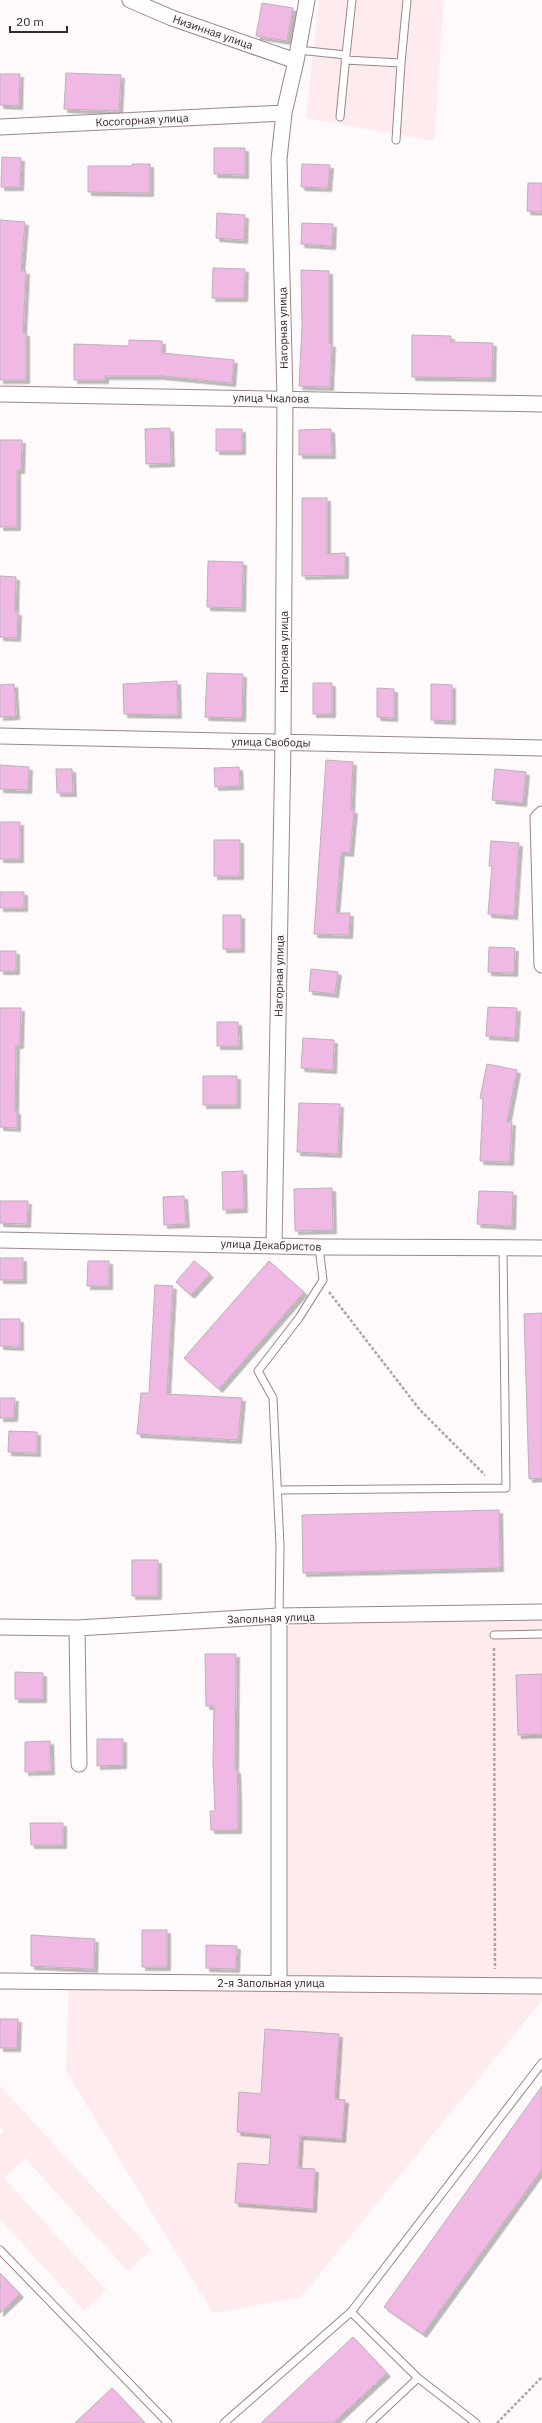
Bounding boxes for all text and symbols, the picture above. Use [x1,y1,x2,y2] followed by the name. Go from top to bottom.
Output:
[10,8,67,34] scale bar
[171,12,255,52] street label: Низинная улица
[16,14,44,29] text: 20 m
[95,111,189,129] street label: Косогорная улица
[275,287,291,369] street label: Нагорная улица
[233,390,309,406] street label: улица Чкалова
[277,611,291,693] street label: Нагорная улица
[231,734,311,750] street label: улица Свободы
[271,935,287,1017] street label: Нагорная улица
[220,1236,322,1254] street label: улица Декабристов
[227,1609,315,1627] street label: Запольная улица
[217,1976,325,1990] street label: 2-я Запольная улица

